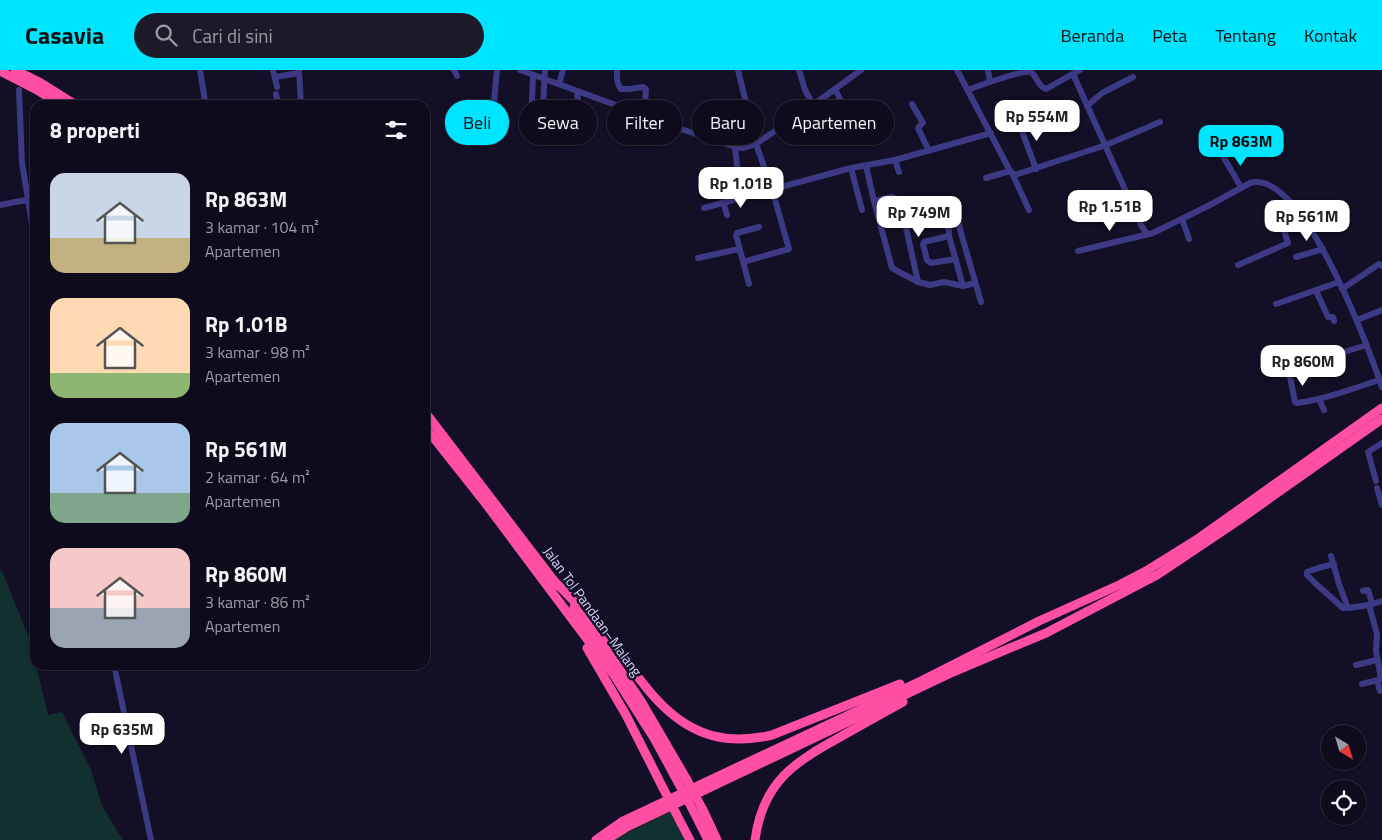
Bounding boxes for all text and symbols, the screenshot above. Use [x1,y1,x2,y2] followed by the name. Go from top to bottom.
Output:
[134,13,484,58] search box
[25,17,104,53] text: Casavia
[152,21,180,49] icon: search
[192,21,273,50] text: Cari di sini
[1061,22,1124,49] text: Beranda
[1152,22,1187,49] text: Peta
[1215,22,1276,49] text: Tentang
[1304,22,1357,49] text: Kontak
[445,100,509,145] chip: Beli
[519,100,597,145] chip: Sewa
[607,100,682,145] chip: Filter
[692,100,764,145] chip: Baru
[774,100,894,145] chip: Apartemen
[991,100,1083,142] pin: Rp 554M
[1006,104,1068,128] text: Rp 554M
[50,114,140,146] text: 8 properti
[382,116,410,144] icon: filters
[1195,124,1287,167] pin: Rp 863M
[1210,129,1272,153] text: Rp 863M
[689,166,793,209] pin: Rp 1.01B
[710,171,772,195] text: Rp 1.01B
[205,183,287,215] text: Rp 863M
[1058,190,1162,232] pin: Rp 1.51B
[90,193,150,253] icon: home
[1079,194,1141,218] text: Rp 1.51B
[873,196,965,238] pin: Rp 749M
[888,200,950,224] text: Rp 749M
[1261,200,1353,242] pin: Rp 561M
[1276,204,1338,228] text: Rp 561M
[205,215,319,239] text: 3 kamar · 104 m²
[205,239,280,263] text: Apartemen
[205,308,288,340] text: Rp 1.01B
[90,318,150,378] icon: home
[205,340,310,364] text: 3 kamar · 98 m²
[1257,344,1349,387] pin: Rp 860M
[1272,349,1334,373] text: Rp 860M
[205,364,280,388] text: Apartemen
[205,433,287,465] text: Rp 561M
[90,443,150,503] icon: home
[205,465,310,489] text: 2 kamar · 64 m²
[205,489,280,513] text: Apartemen
[539,542,647,680] street label: Jalan Tol Pandaan–Malang
[205,558,287,590] text: Rp 860M
[90,568,150,628] icon: home
[205,590,310,614] text: 3 kamar · 86 m²
[205,614,280,638] text: Apartemen
[76,712,168,755] pin: Rp 635M
[91,717,153,741] text: Rp 635M
[1321,725,1366,770] north arrow
[1321,725,1366,825] map controls
[1321,780,1366,825] button: locate

